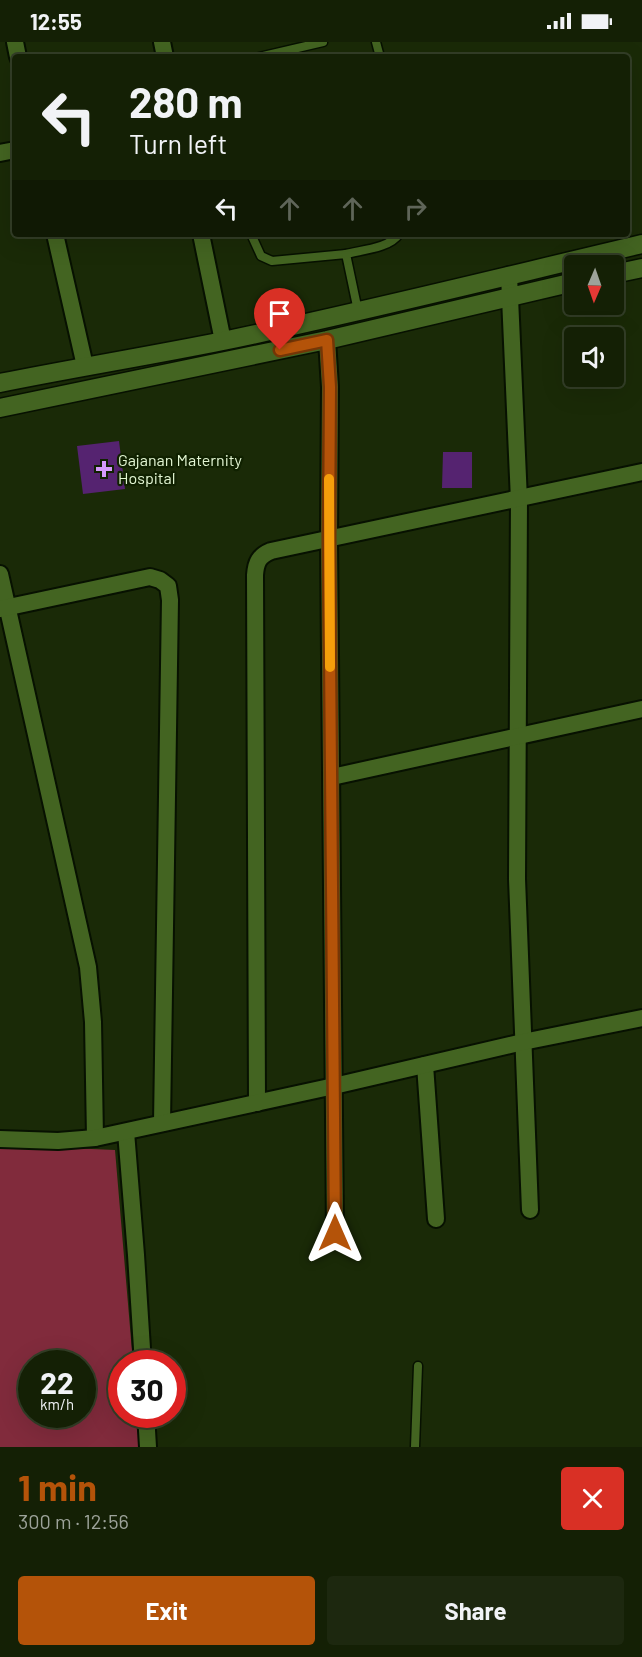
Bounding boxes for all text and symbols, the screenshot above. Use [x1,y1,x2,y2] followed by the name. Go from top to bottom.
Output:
[30,8,82,34] text: 12:55
[129,76,243,126] text: 280 m
[30,78,108,156] icon: left
[129,127,227,159] text: Turn left
[210,192,243,225] icon: left
[273,192,306,225] icon: ahead
[336,192,369,225] icon: ahead
[399,192,432,225] icon: right
[564,255,624,315] north arrow
[564,255,624,387] map controls
[254,288,305,350] pin
[263,297,296,330] icon: arrive
[564,327,624,387] button: sound
[118,450,243,487] place label: Gajanan Maternity Hospital
[95,460,113,478] marker: Gajanan Maternity Hospital
[303,1201,367,1265] position arrow
[108,1350,186,1428] speed limit sign: 30
[40,1364,74,1400] text: 22
[40,1395,74,1413] text: km/h
[18,1465,97,1508] text: 1 min
[561,1467,624,1530] button: close
[18,1509,129,1533] text: 300 m · 12:56
[18,1576,315,1645] button: Exit
[327,1576,624,1645] button: Share

